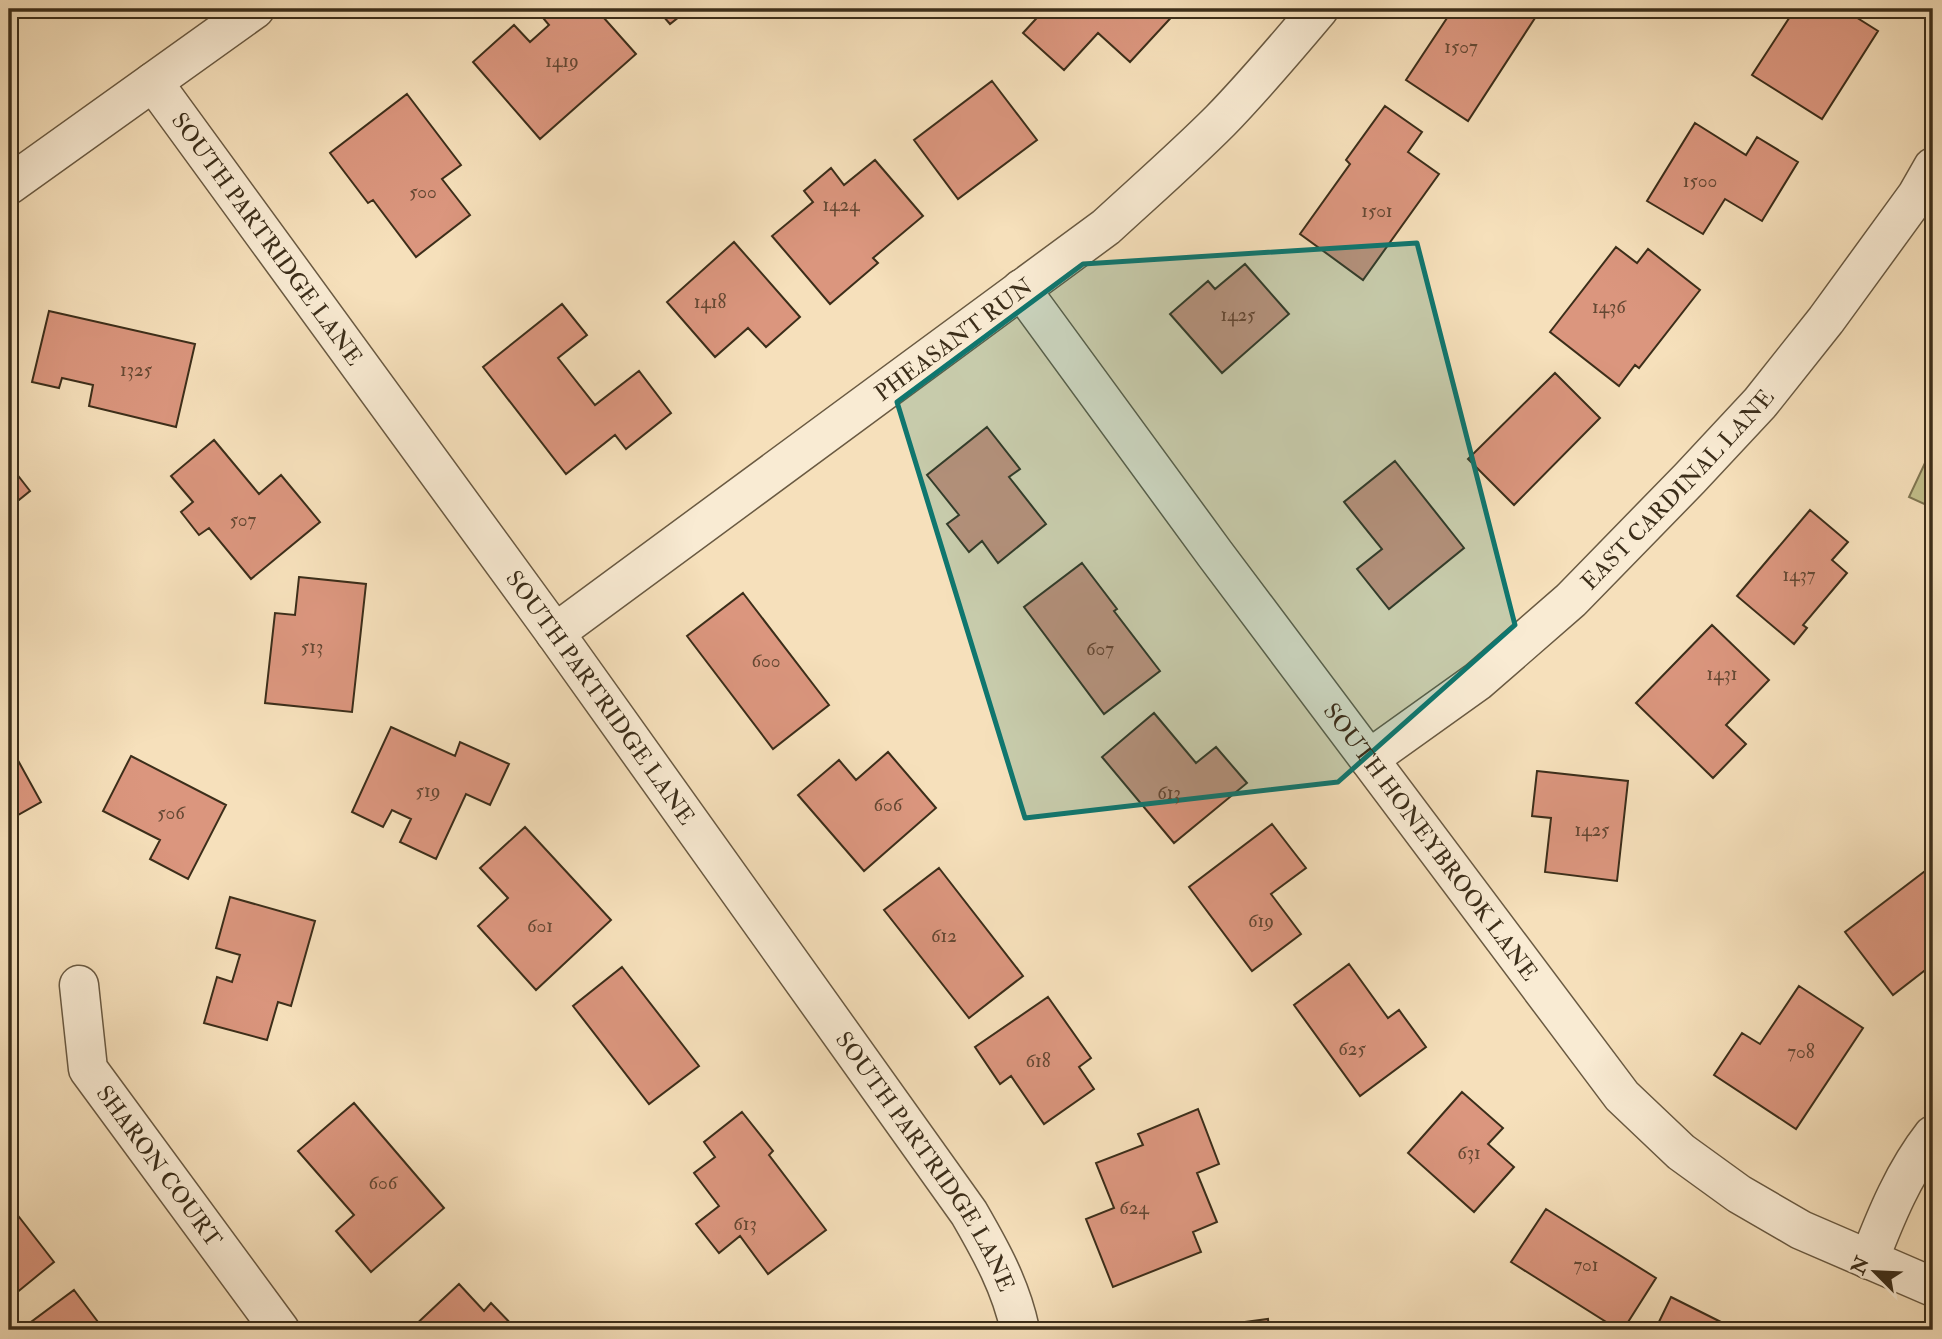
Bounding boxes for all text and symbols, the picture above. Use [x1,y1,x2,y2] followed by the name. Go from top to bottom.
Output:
[1444,35,1478,59] house number: 1507
[545,49,579,73] house number: 1419
[165,107,369,371] street label: SOUTH PARTRIDGE LANE
[1683,169,1717,193] house number: 1500
[409,180,437,204] house number: 500
[823,193,860,217] house number: 1424
[1361,199,1393,223] house number: 1501
[869,272,1039,408] street label: PHEASANT RUN
[694,290,726,314] house number: 1418
[1592,295,1627,319] house number: 1436
[1221,303,1256,327] house number: 1425
[120,358,153,382] house number: 1325
[1575,383,1781,596] street label: EAST CARDINAL LANE
[230,508,257,532] house number: 507
[1782,563,1816,587] house number: 1437
[499,565,701,831] street label: SOUTH PARTRIDGE LANE
[301,635,323,659] house number: 513
[1086,637,1114,661] house number: 607
[751,649,781,673] house number: 600
[1706,662,1738,686] house number: 1431
[1317,697,1544,986] street label: SOUTH HONEYBROOK LANE
[416,779,440,803] house number: 519
[1157,781,1181,805] house number: 613
[874,793,904,817] house number: 606
[157,801,186,825] house number: 506
[1575,818,1610,842] house number: 1425
[1248,909,1274,933] house number: 619
[527,914,553,938] house number: 601
[931,924,957,948] house number: 612
[829,1026,1021,1296] street label: SOUTH PARTRIDGE LANE
[1338,1037,1366,1061] house number: 625
[1787,1040,1815,1064] house number: 708
[1025,1049,1051,1073] house number: 618
[90,1080,228,1253] street label: SHARON COURT
[1457,1141,1481,1165] house number: 631
[369,1171,399,1195] house number: 606
[1119,1196,1149,1220] house number: 624
[733,1212,757,1236] house number: 613
[1840,1238,1910,1308] north arrow
[1846,1252,1875,1279] text: N
[1573,1253,1599,1277] house number: 701

